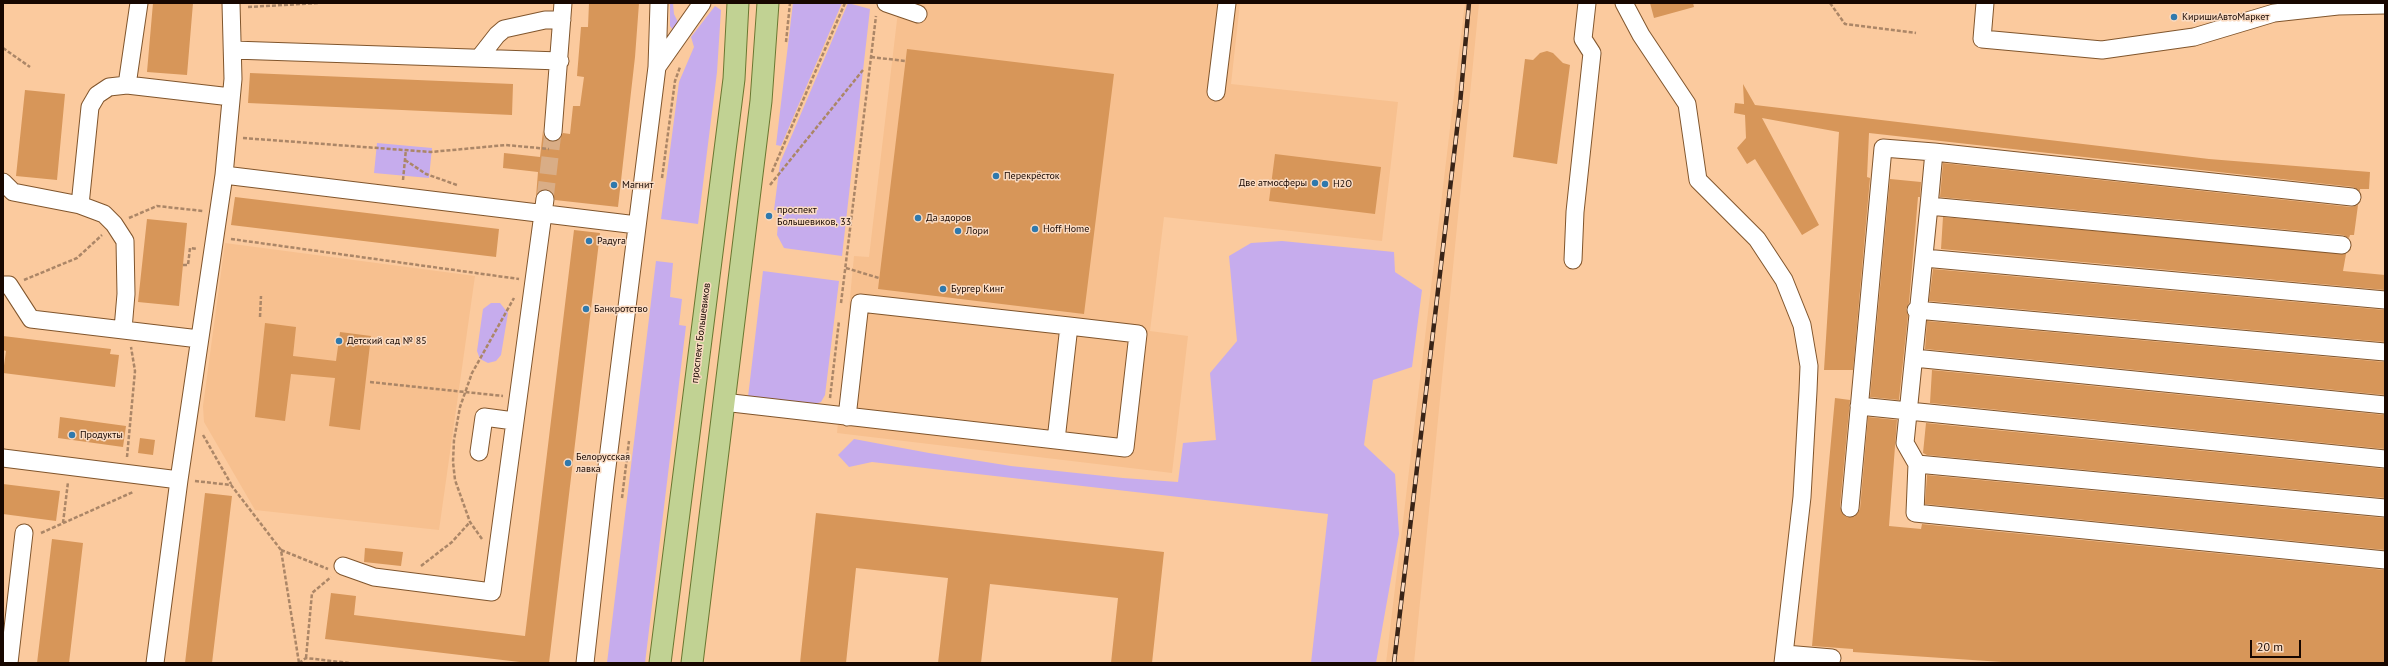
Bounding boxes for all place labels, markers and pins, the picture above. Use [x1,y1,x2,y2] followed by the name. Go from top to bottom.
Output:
[2182,11,2269,23] place label: КиришиАвтоМаркет
[2169,12,2179,22] marker: КиришиАвтоМаркет
[1004,170,1060,182] place label: Перекрёсток
[991,171,1001,181] marker: Перекрёсток
[1239,177,1307,189] place label: Две атмосферы
[1310,178,1320,188] marker: Две атмосферы
[1333,178,1352,190] place label: H2O
[622,179,653,191] place label: Магнит
[1320,179,1330,189] marker: H2O
[609,180,619,190] marker: Магнит
[777,204,851,228] place label: проспект Большевиков, 33
[764,211,774,221] marker: проспект Большевиков, 33
[926,212,971,224] place label: Да здоров
[913,213,923,223] marker: Да здоров
[1043,223,1089,235] place label: Hoff Home
[1030,224,1040,234] marker: Hoff Home
[966,225,988,237] place label: Лори
[953,226,963,236] marker: Лори
[597,235,626,247] place label: Радуга
[584,236,594,246] marker: Радуга
[951,283,1004,295] place label: Бургер Кинг
[938,284,948,294] marker: Бургер Кинг
[594,303,648,315] place label: Банкротство
[581,304,591,314] marker: Банкротство
[347,335,427,347] place label: Детский сад № 85
[334,336,344,346] marker: Детский сад № 85
[80,429,123,441] place label: Продукты
[67,430,77,440] marker: Продукты
[576,451,630,474] place label: Белорусская лавка
[563,458,573,468] marker: Белорусская лавка

